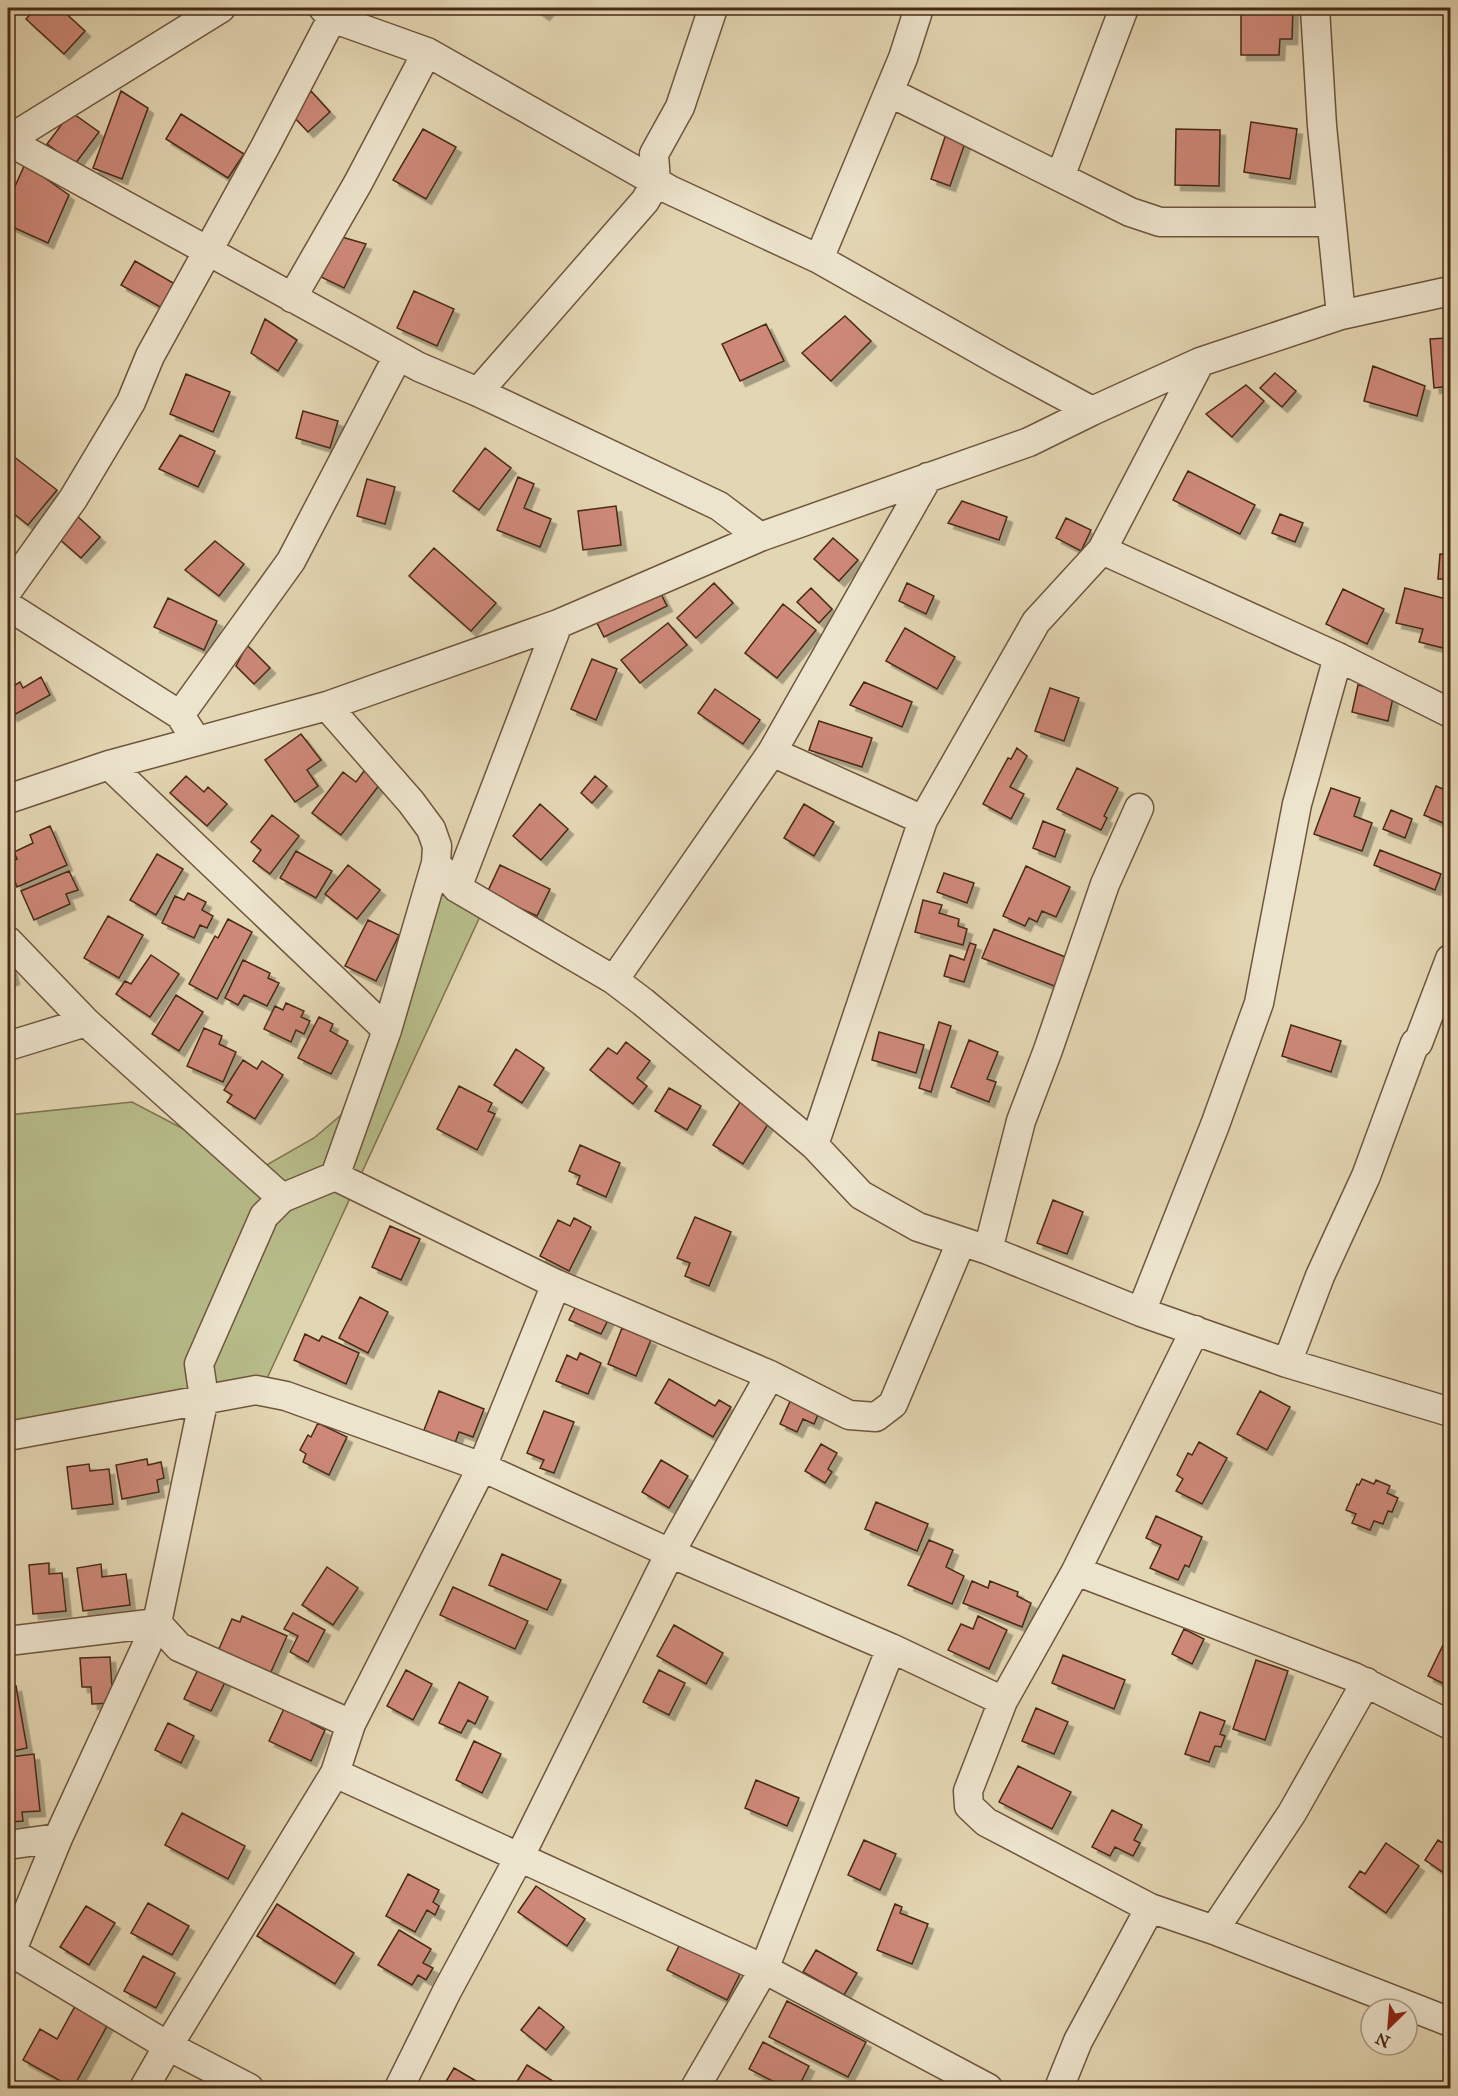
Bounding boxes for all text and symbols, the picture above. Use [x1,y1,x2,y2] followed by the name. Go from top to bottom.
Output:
[1359,1997,1419,2057] north arrow
[1372,2028,1393,2052] text: N

